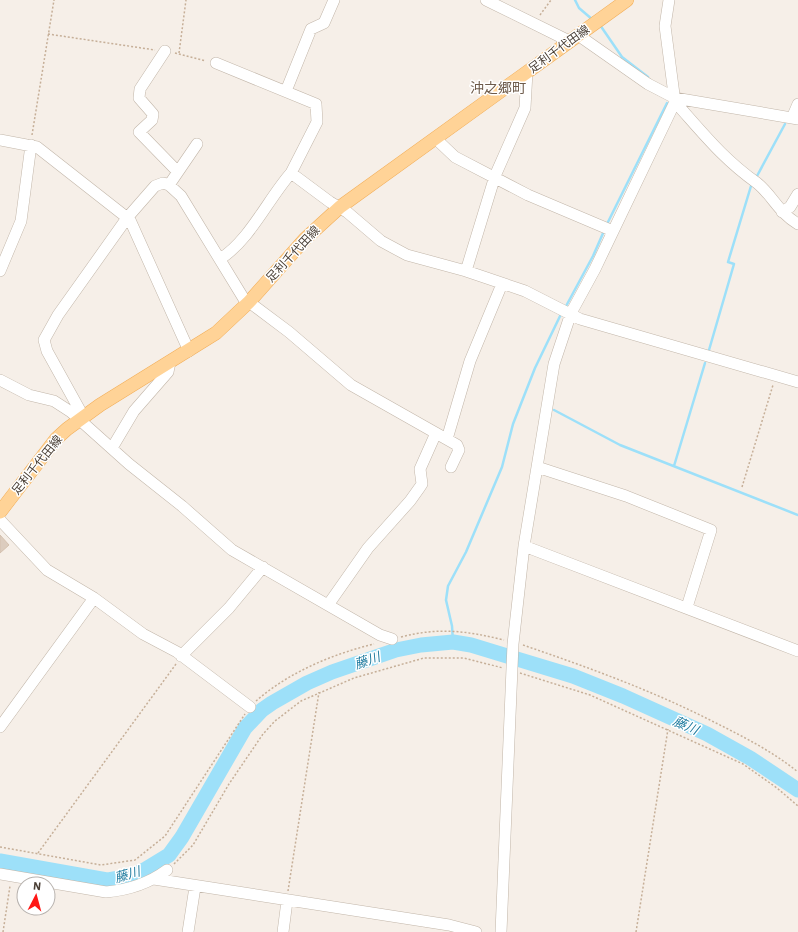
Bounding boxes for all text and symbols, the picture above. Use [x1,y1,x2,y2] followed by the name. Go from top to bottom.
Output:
[525,21,592,76] street label: 足利千代田線
[470,79,526,97] district label: 沖之郷町
[263,222,323,285] street label: 足利千代田線
[8,432,65,497] street label: 足利千代田線
[352,648,384,673] water label: 藤川
[670,712,703,739] water label: 藤川
[112,862,144,886] water label: 藤川
[16,876,56,916] north arrow
[32,879,42,893] text: N

